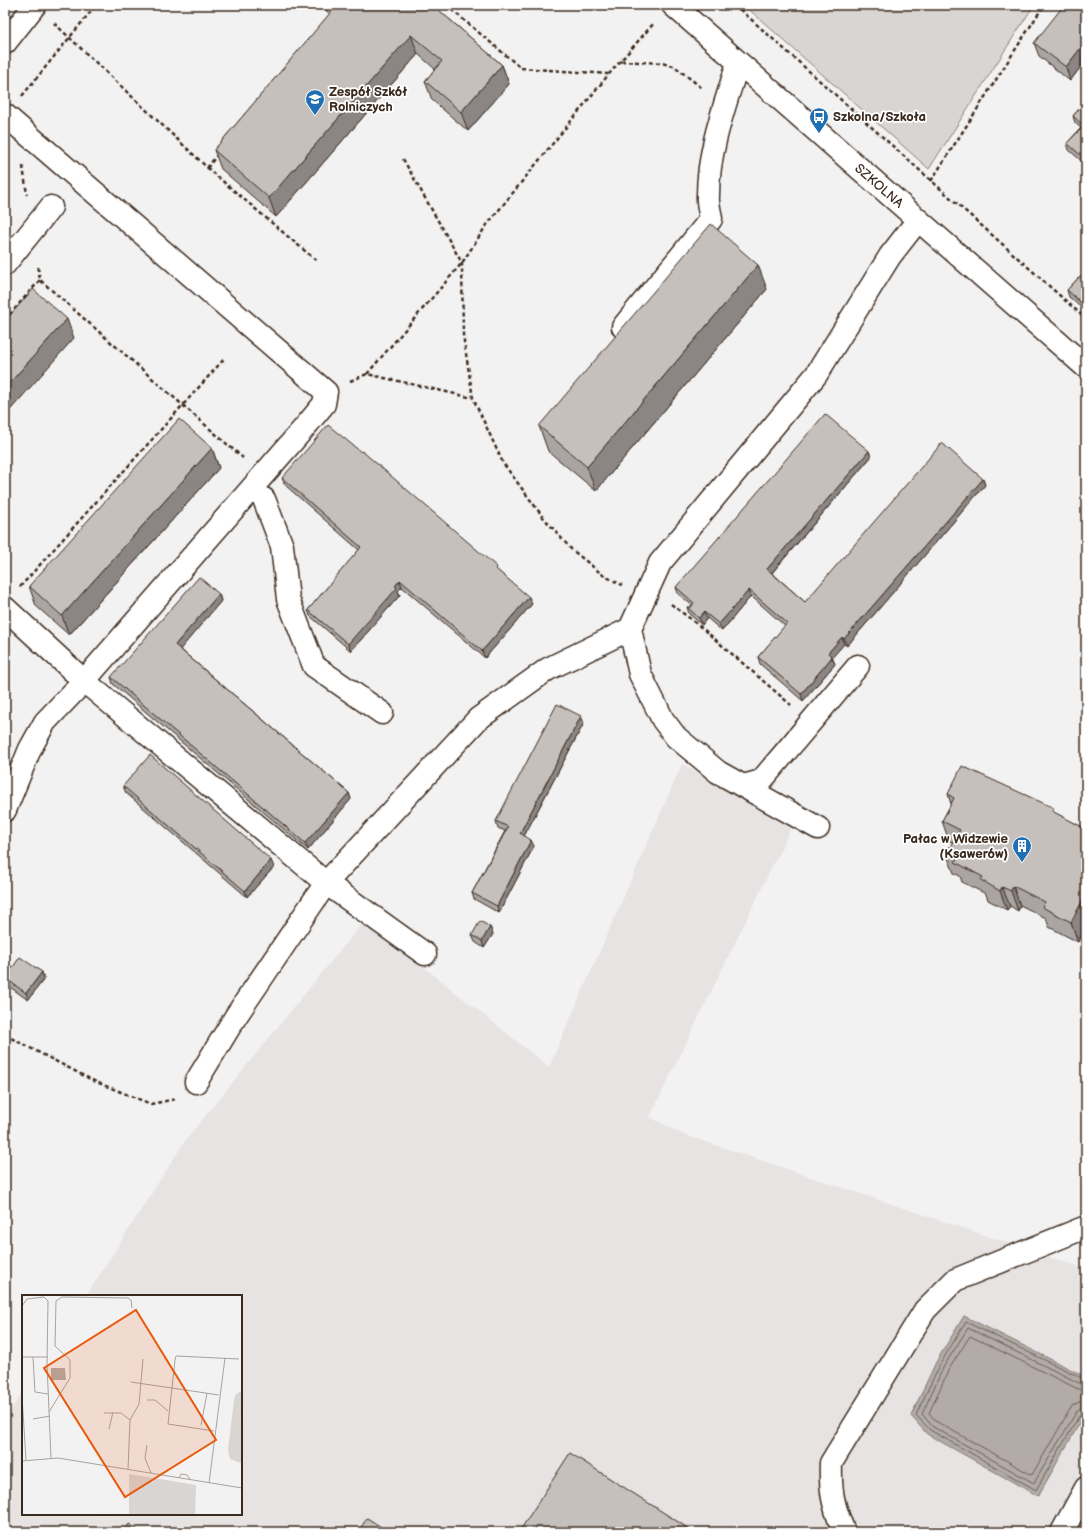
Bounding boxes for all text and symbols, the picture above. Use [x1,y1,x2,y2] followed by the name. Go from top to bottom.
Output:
[329,84,407,115] place label: Zespół Szkół Rolniczych
[304,88,326,116] school or university icon: Zespół Szkół Rolniczych
[808,106,830,134] bus stop icon: Szkolna/Szkoła
[833,109,926,125] place label: Szkolna/Szkoła
[851,161,907,211] street label: SZKOLNA
[903,831,1009,862] place label: Pałac w Widzewie (Ksawerów)
[1011,835,1033,863] building icon: Pałac w Widzewie (Ksawerów)
[22,1295,242,1515] inset map

